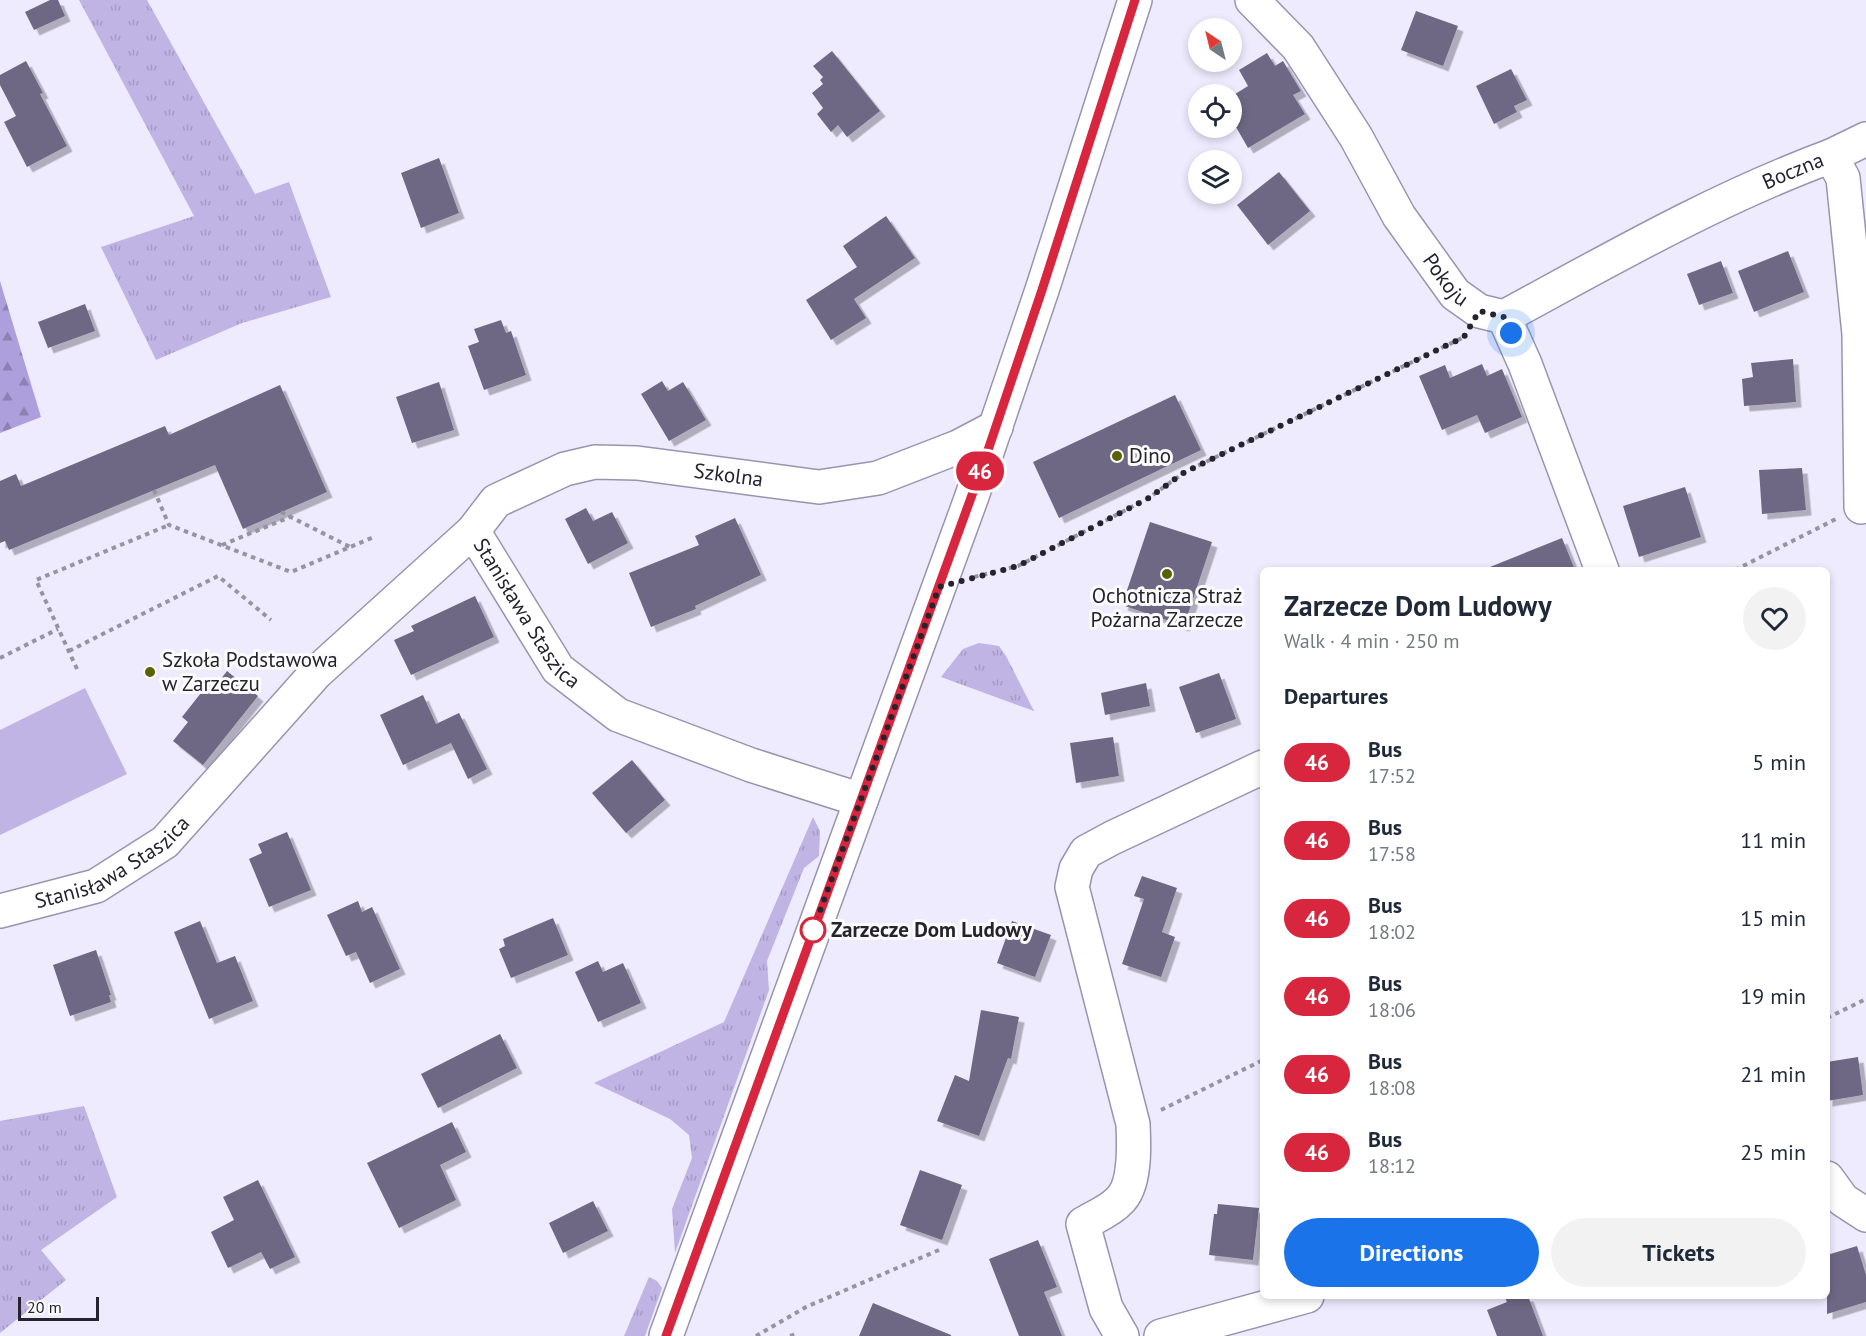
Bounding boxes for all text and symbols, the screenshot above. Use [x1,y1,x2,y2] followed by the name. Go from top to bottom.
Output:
[1188,18,1242,72] north arrow
[1188,18,1242,204] map controls
[1188,84,1242,138] button: locate
[1758,146,1827,195] street label: Boczna
[1188,150,1242,204] button: layers
[1417,248,1474,312] street label: Pokoju
[1496,318,1526,348] your location
[1129,442,1171,469] place label: Dino
[1110,449,1124,463] marker: Dino
[953,452,1007,490] line badge: 46
[692,457,765,493] street label: Szkolna
[968,458,992,485] text: 46
[468,533,586,694] street label: Stanisława Staszica
[1160,567,1174,581] marker: Ochotnicza Straż Pożarna Zarzecze
[1091,582,1243,633] place label: Ochotnicza Straż Pożarna Zarzecze
[1284,587,1552,624] text: Zarzecze Dom Ludowy
[1743,587,1806,650] button: heart
[1284,628,1460,654] text: Walk · 4 min · 250 m
[162,646,338,697] place label: Szkoła Podstawowa w Zarzeczu
[143,665,157,679] marker: Szkoła Podstawowa w Zarzeczu
[1284,682,1388,710] text: Departures
[1368,735,1402,763] text: Bus
[1752,748,1806,776] text: 5 min
[1305,749,1329,776] text: 46
[1368,763,1416,789] text: 17:52
[32,810,195,914] street label: Stanisława Staszica
[1368,813,1402,841] text: Bus
[1740,826,1806,854] text: 11 min
[1305,827,1329,854] text: 46
[1368,841,1416,867] text: 17:58
[1368,891,1402,919] text: Bus
[1740,904,1806,932] text: 15 min
[1305,905,1329,932] text: 46
[831,916,1033,943] place label: Zarzecze Dom Ludowy
[800,917,826,943] marker: Zarzecze Dom Ludowy
[1368,919,1416,945] text: 18:02
[1368,969,1402,997] text: Bus
[1740,982,1806,1010] text: 19 min
[1305,983,1329,1010] text: 46
[1368,997,1416,1023] text: 18:06
[1368,1047,1402,1075] text: Bus
[1740,1060,1806,1088] text: 21 min
[1305,1061,1329,1088] text: 46
[1368,1075,1416,1101] text: 18:08
[1368,1125,1402,1153] text: Bus
[1740,1138,1806,1166] text: 25 min
[1305,1139,1329,1166] text: 46
[1368,1153,1416,1179] text: 18:12
[1284,1218,1539,1287] button: Directions
[1551,1218,1806,1287] button: Tickets
[18,1294,99,1322] scale bar
[27,1297,62,1317] text: 20 m

